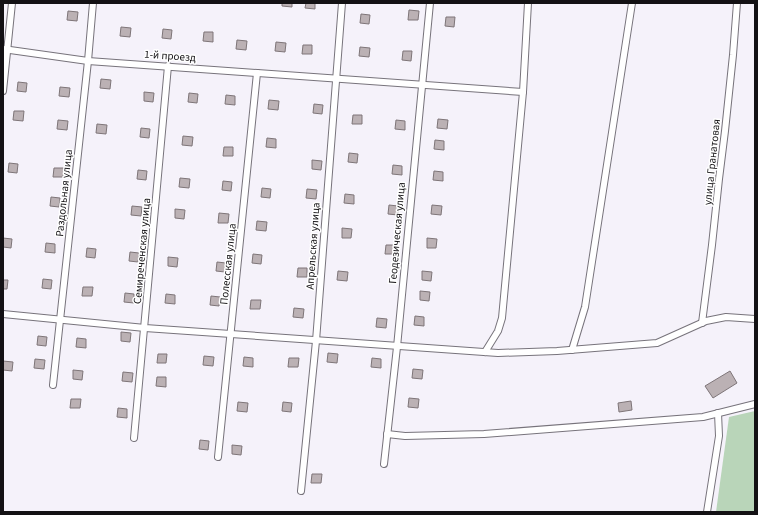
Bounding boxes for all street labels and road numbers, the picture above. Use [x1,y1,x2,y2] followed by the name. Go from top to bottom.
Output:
[144,47,196,65] street label: 1-й проезд
[700,118,724,206] street label: улица Гранатовая
[52,149,76,237] street label: Раздольная улица
[385,182,409,284] street label: Геодезическая улица
[130,197,154,305] street label: Семиреченская улица
[302,202,324,290] street label: Апрельская улица
[216,223,240,305] street label: Полесская улица

